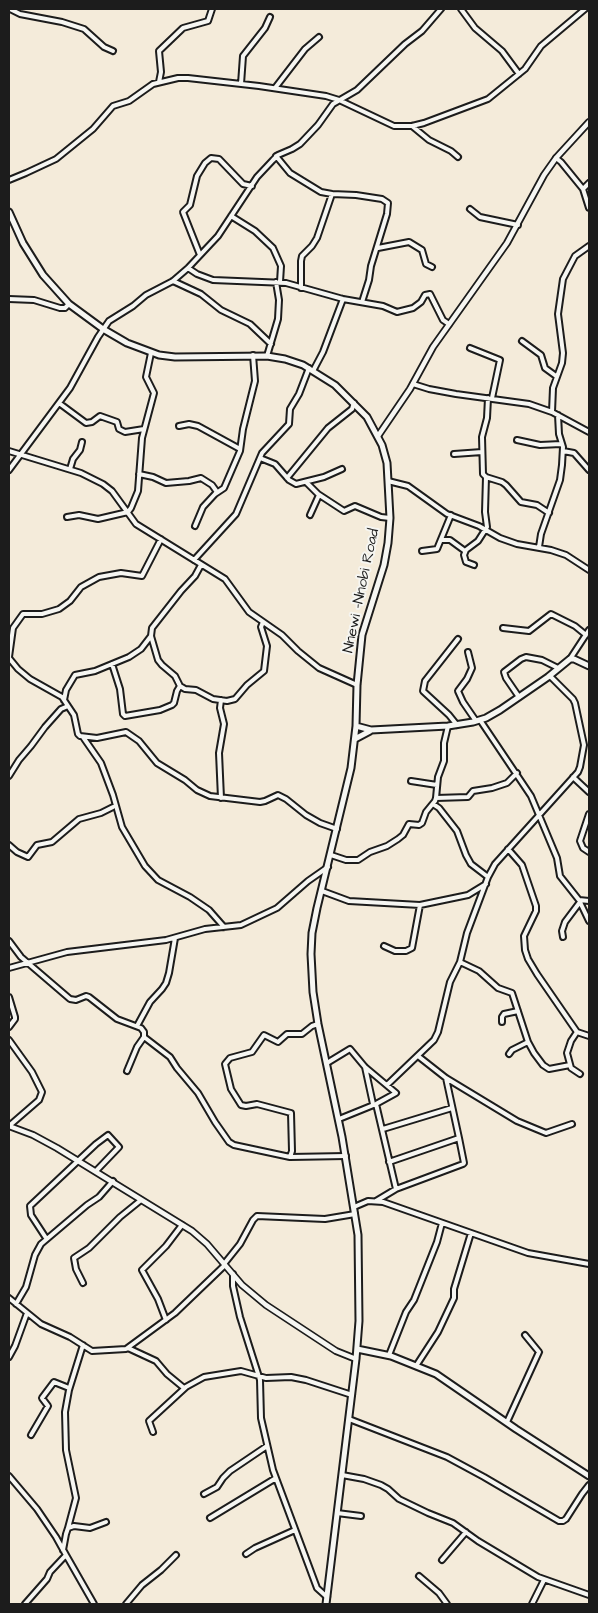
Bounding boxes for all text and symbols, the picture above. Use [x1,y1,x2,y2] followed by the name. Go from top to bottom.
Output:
[340,527,384,655] street label: Nnewi -Nnobi Road

